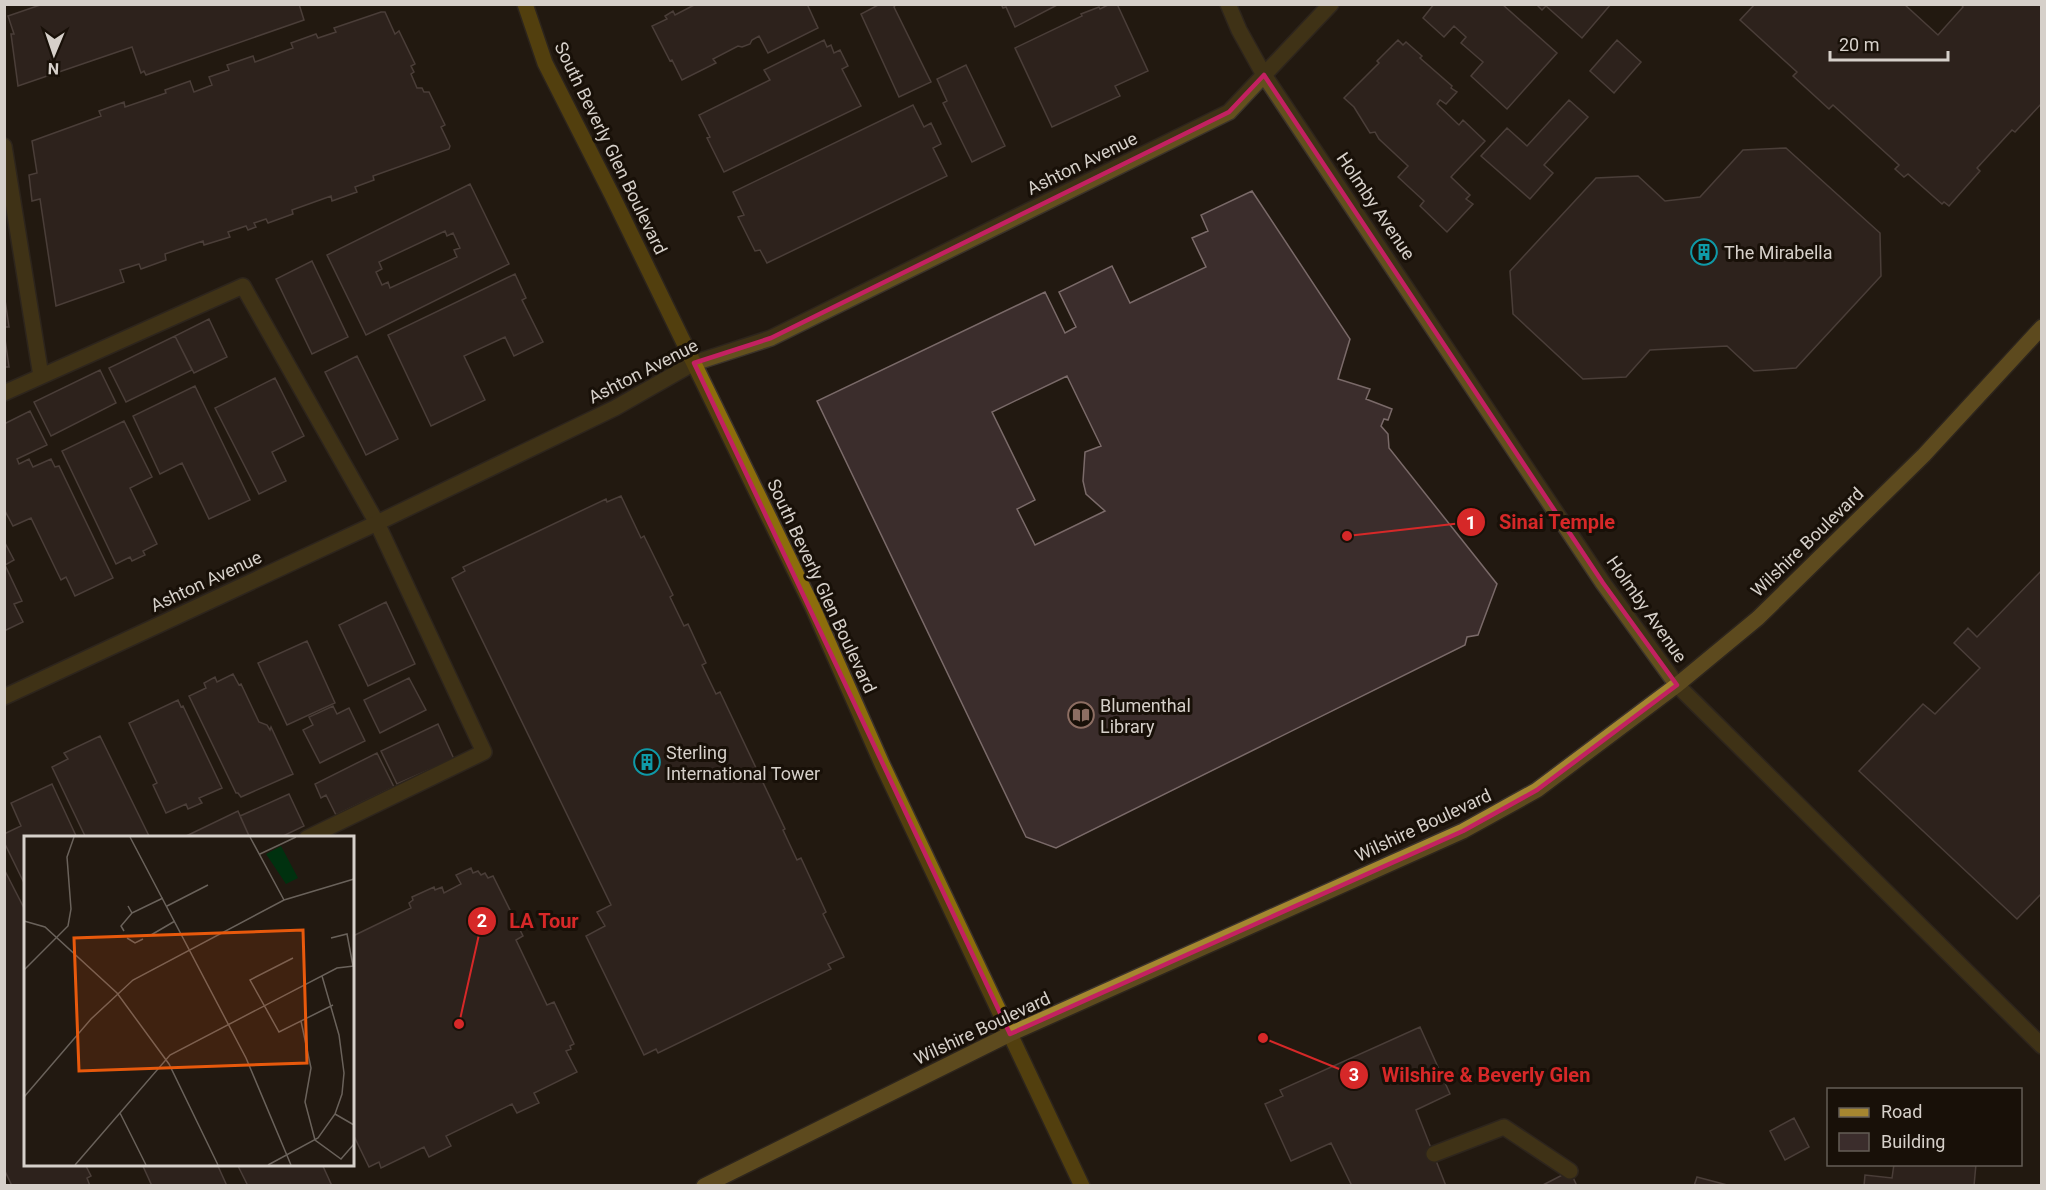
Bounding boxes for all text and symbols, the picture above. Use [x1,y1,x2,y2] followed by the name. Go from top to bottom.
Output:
[24,24,84,84] north arrow
[1830,24,1948,62] scale bar
[1839,34,1879,55] text: 20 m
[550,38,672,258] street label: South Beverly Glen Boulevard
[48,59,59,78] text: N
[1023,127,1141,199] street label: Ashton Avenue
[1332,148,1420,264] street label: Holmby Avenue
[1689,237,1719,267] building icon: The Mirabella
[1724,242,1833,263] place label: The Mirabella
[585,334,701,408] street label: Ashton Avenue
[763,476,881,696] street label: South Beverly Glen Boulevard
[1747,483,1867,601] street label: Wilshire Boulevard
[1456,503,1627,541] callout: Sinai Temple
[1499,510,1615,534] text: Sinai Temple
[1466,512,1476,533] text: 1
[147,546,265,616] street label: Ashton Avenue
[1603,552,1691,666] street label: Holmby Avenue
[1100,695,1191,737] place label: Blumenthal Library
[1066,700,1096,730] library icon: Blumenthal Library
[666,742,820,784] place label: Sterling International Tower
[632,747,662,777] building icon: Sterling International Tower
[1352,784,1494,866] street label: Wilshire Boulevard
[24,836,354,1166] inset map
[467,902,591,940] callout: LA Tour
[509,909,579,933] text: LA Tour
[477,910,487,931] text: 2
[911,987,1053,1069] street label: Wilshire Boulevard
[1339,1056,1602,1094] callout: Wilshire & Beverly Glen
[1382,1063,1590,1087] text: Wilshire & Beverly Glen
[1349,1064,1359,1085] text: 3
[1827,1088,2022,1166] legend
[1881,1101,1922,1122] text: Road
[1881,1131,1945,1152] text: Building

